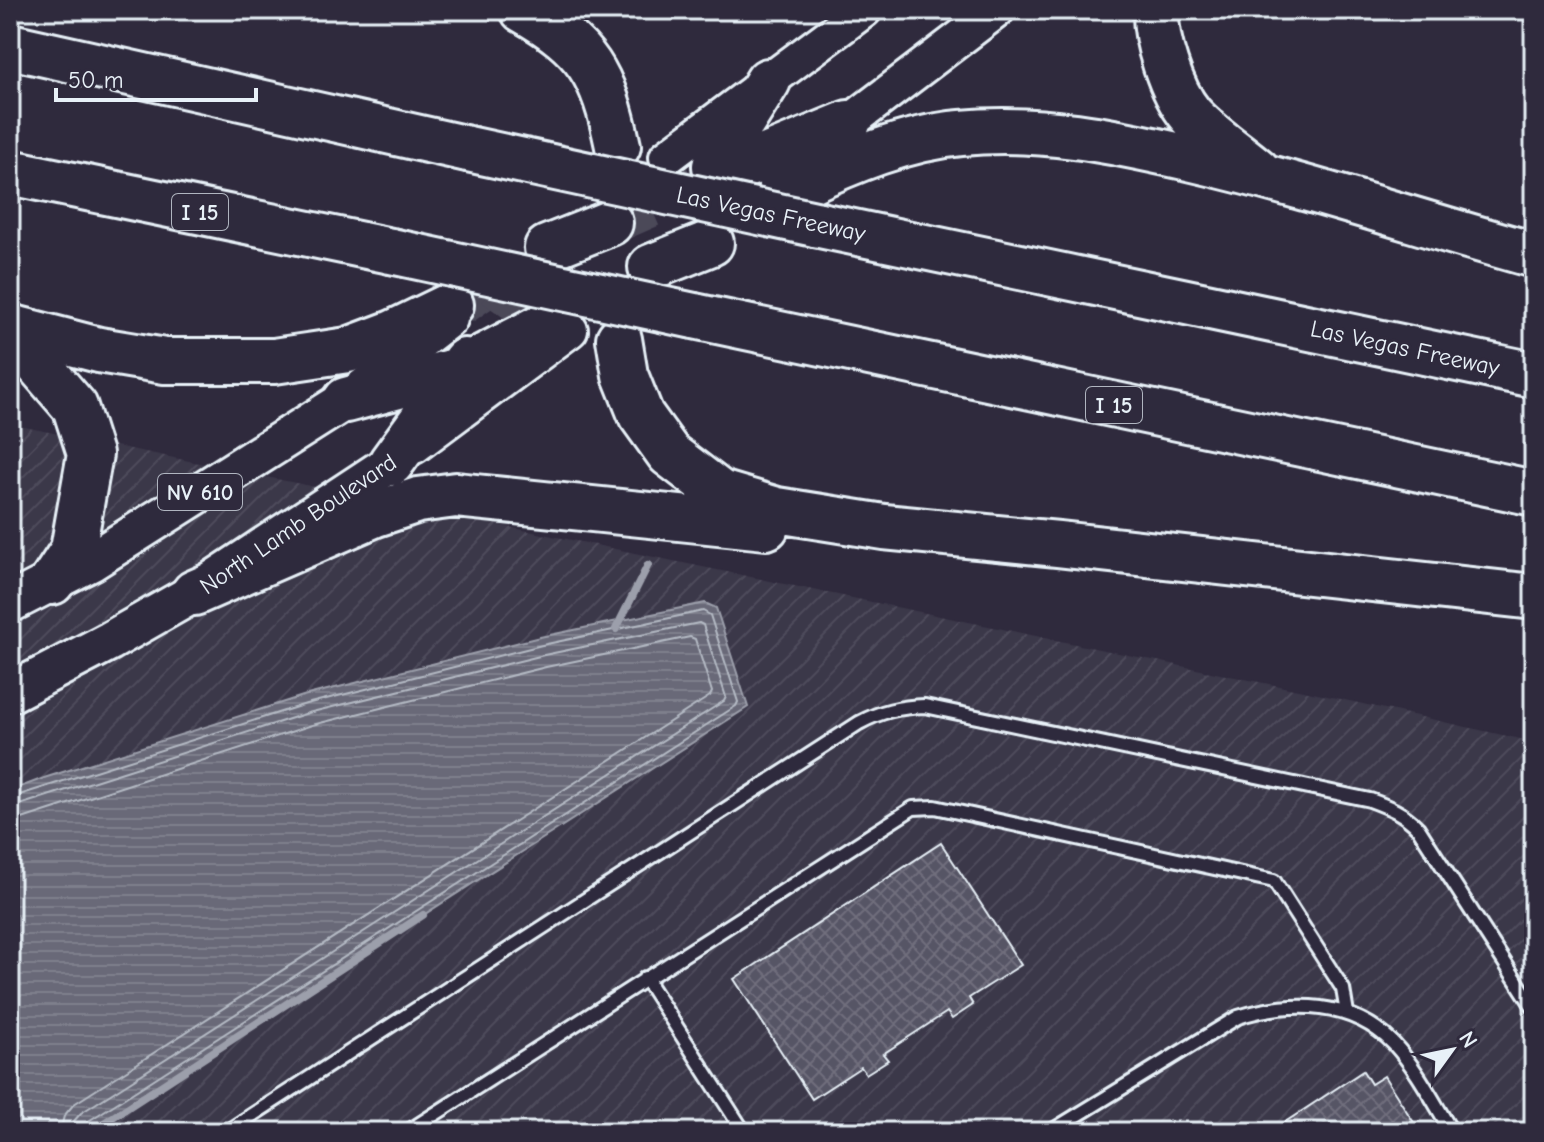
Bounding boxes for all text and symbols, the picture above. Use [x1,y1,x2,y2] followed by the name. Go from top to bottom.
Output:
[56,52,256,102] scale bar
[68,66,124,94] text: 50 m
[674,180,868,248] street label: Las Vegas Freeway
[172,194,228,230] road number: I 15
[1308,314,1502,382] street label: Las Vegas Freeway
[1086,387,1142,423] road number: I 15
[194,448,402,600] street label: North Lamb Boulevard
[158,474,242,510] road number: NV 610
[1412,1010,1492,1090] north arrow
[1453,1027,1483,1053] text: N

